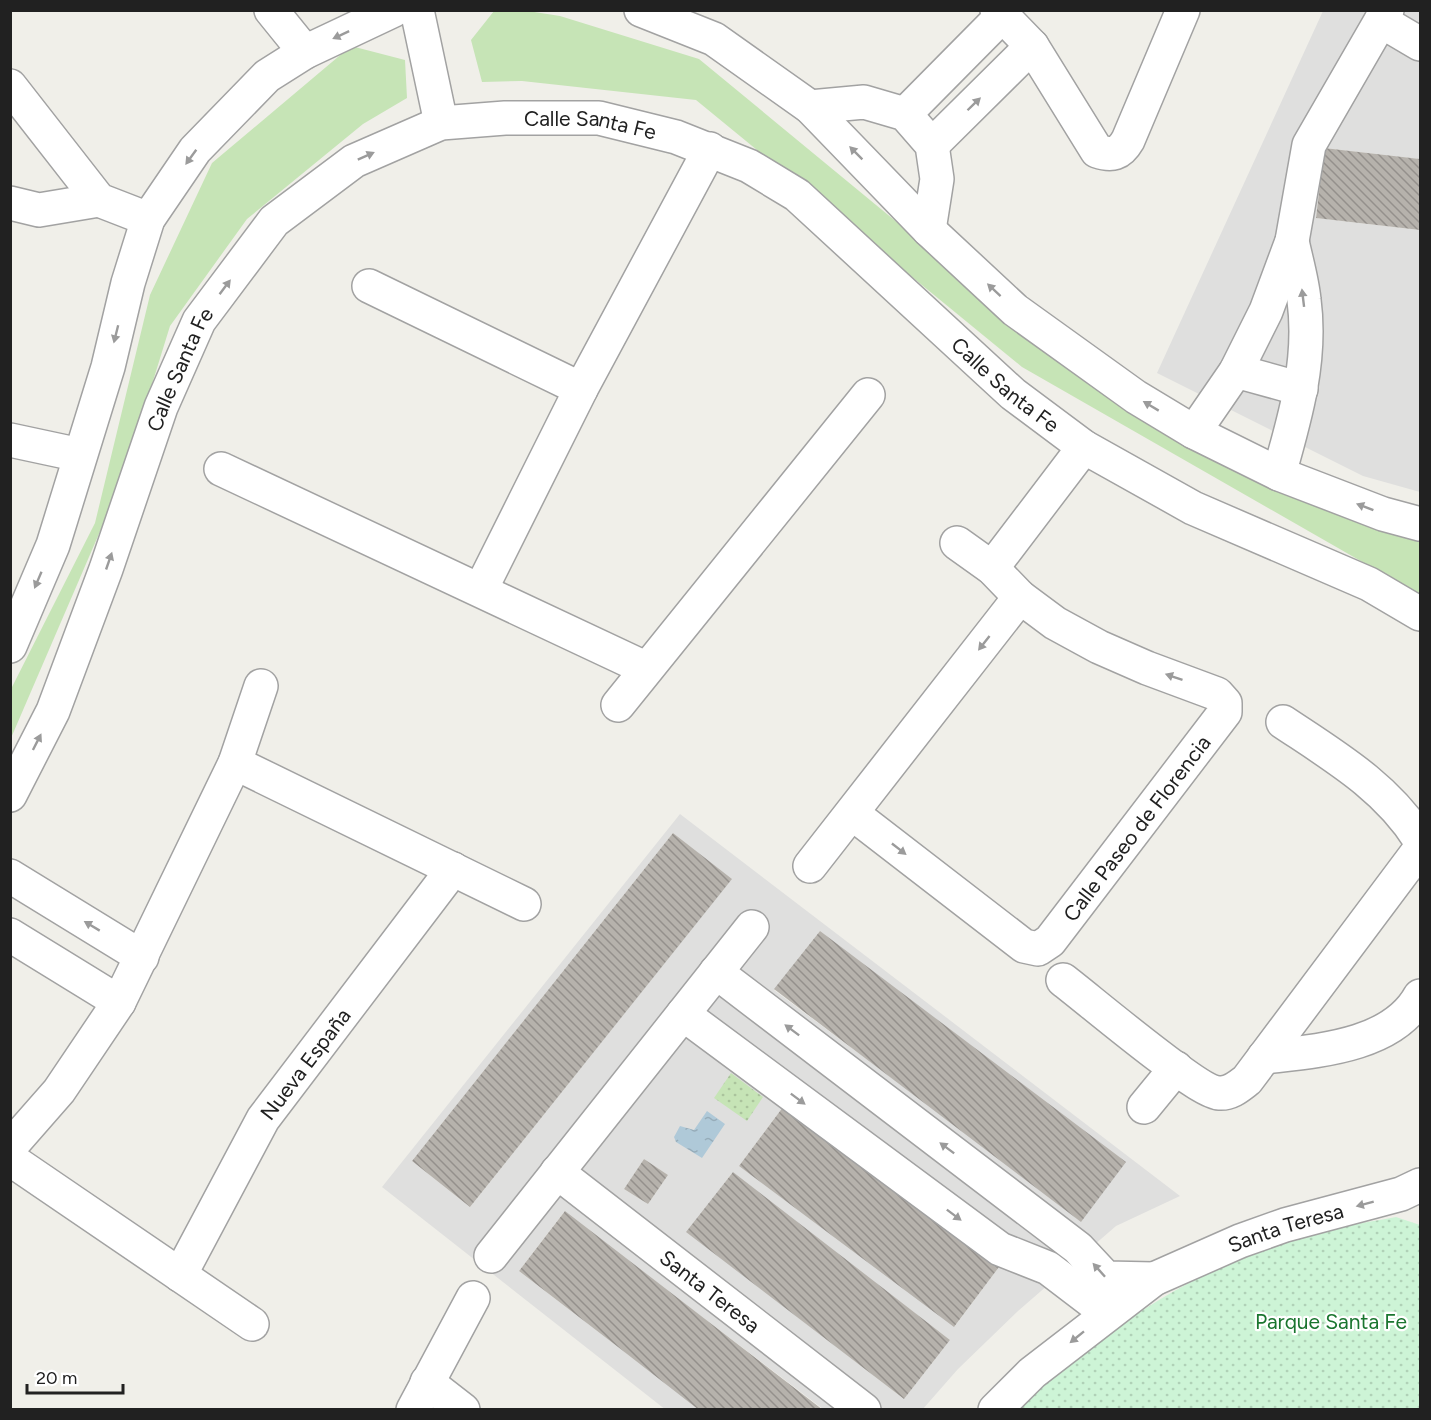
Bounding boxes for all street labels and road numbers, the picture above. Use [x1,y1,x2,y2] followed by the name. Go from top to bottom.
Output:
[524,106,659,144] street label: Calle Santa Fe
[141,302,218,435] street label: Calle Santa Fe
[947,332,1065,437] street label: Calle Santa Fe
[1057,730,1215,926] street label: Calle Paseo de Florencia
[255,1003,355,1125] street label: Nueva España
[1224,1197,1346,1257] street label: Santa Teresa
[655,1244,765,1338] street label: Santa Teresa

